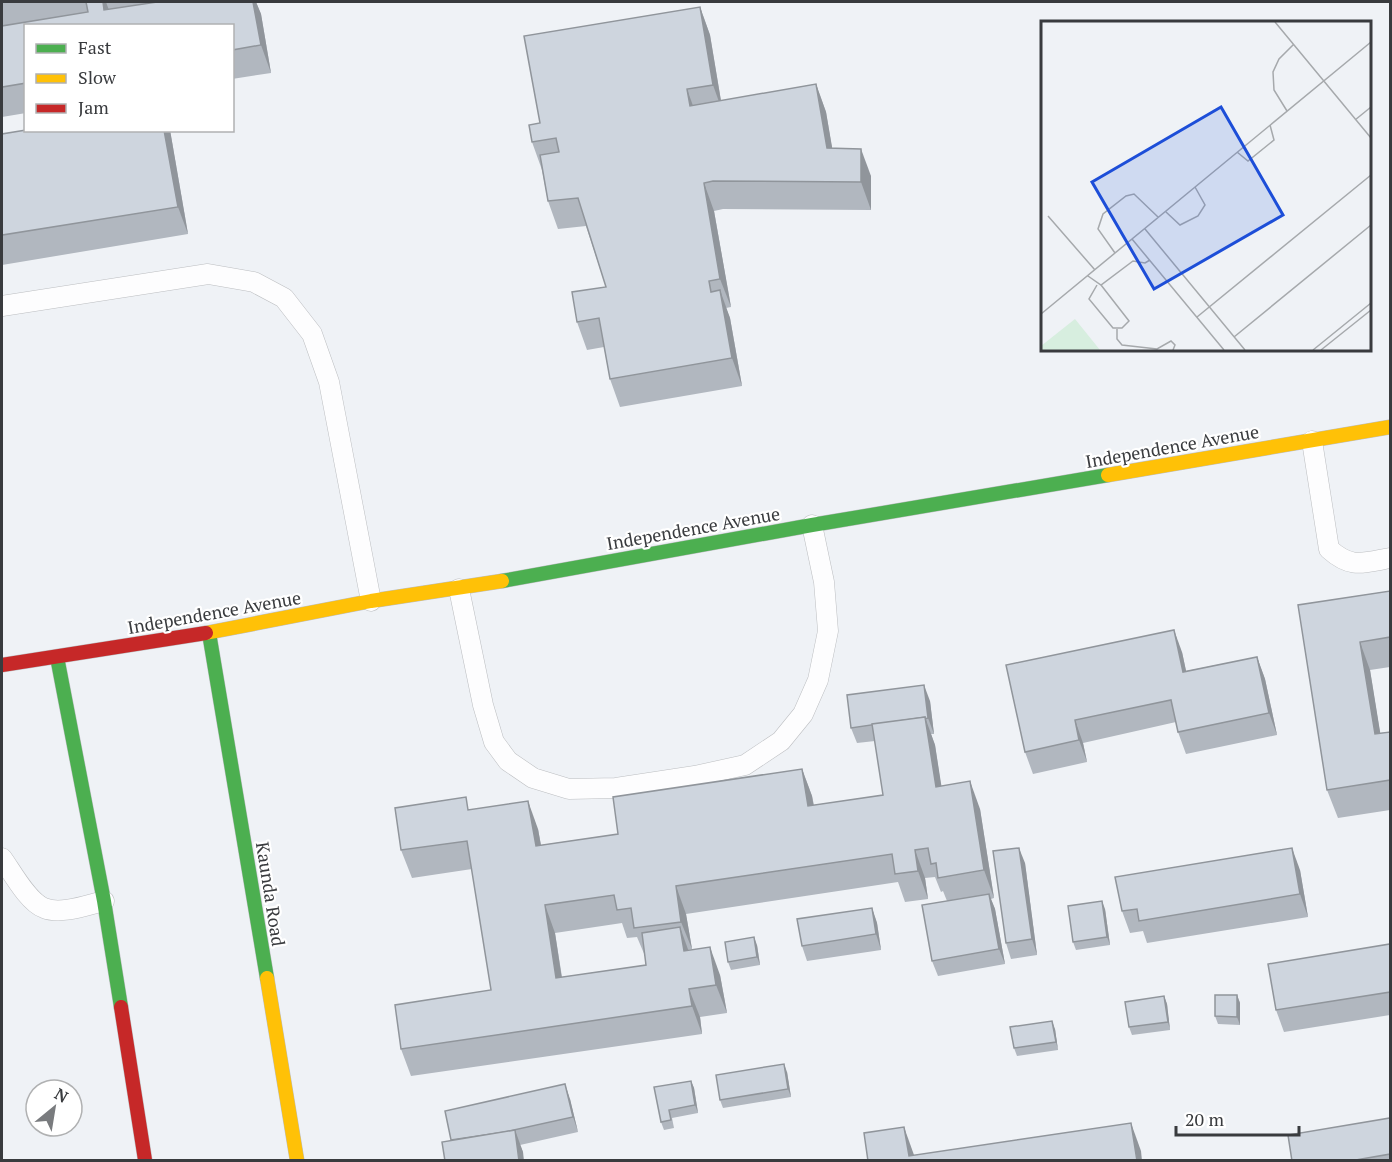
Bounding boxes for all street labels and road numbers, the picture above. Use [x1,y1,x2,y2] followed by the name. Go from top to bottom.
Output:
[1083,419,1261,473] street label: Independence Avenue
[604,501,782,555] street label: Independence Avenue
[125,585,303,639] street label: Independence Avenue
[251,840,291,948] street label: Kaunda Road

